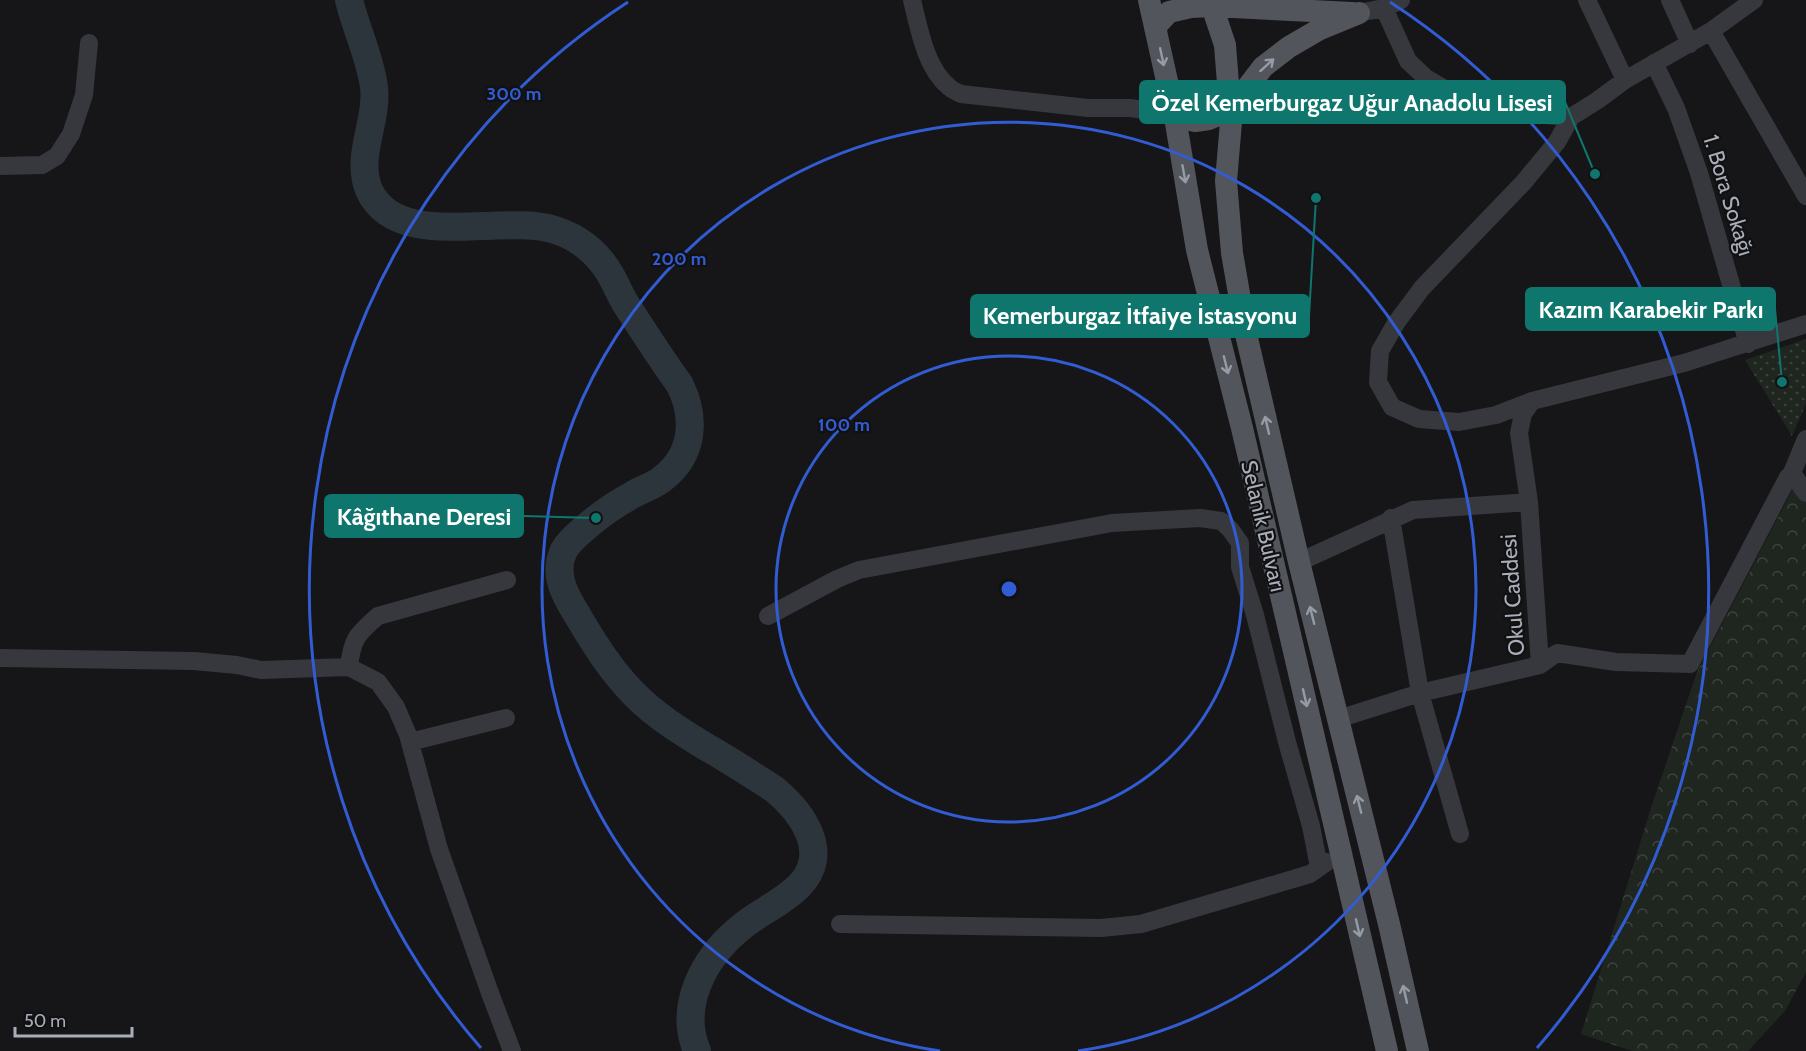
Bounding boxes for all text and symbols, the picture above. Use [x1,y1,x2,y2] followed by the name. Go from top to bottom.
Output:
[1157,47,1168,66] one-way arrow
[1259,58,1274,72] one-way arrow
[1140,81,1565,123] callout: Özel Kemerburgaz Uğur Anadolu Lisesi
[487,83,541,105] text: 300 m
[1152,88,1552,117] text: Özel Kemerburgaz Uğur Anadolu Lisesi
[1697,131,1760,259] street label: 1. Bora Sokağı
[1179,164,1190,184] one-way arrow
[652,248,706,270] text: 200 m
[1526,288,1775,330] callout: Kazım Karabekir Parkı
[971,295,1309,337] callout: Kemerburgaz İtfaiye İstasyonu
[1539,295,1763,324] text: Kazım Karabekir Parkı
[983,301,1297,330] text: Kemerburgaz İtfaiye İstasyonu
[1220,355,1232,374] one-way arrow
[818,414,870,436] text: 100 m
[1261,416,1272,436] one-way arrow
[1235,458,1292,594] street label: Selanik Bulvarı
[325,495,523,537] callout: Kâğıthane Deresi
[337,502,511,531] text: Kâğıthane Deresi
[1495,533,1530,657] street label: Okul Caddesi
[999,579,1019,599] centre of rings
[1305,606,1317,625] one-way arrow
[1299,688,1311,707] one-way arrow
[1352,795,1364,814] one-way arrow
[1353,919,1365,938] one-way arrow
[1398,985,1410,1004] one-way arrow
[15,1000,132,1038] scale bar
[24,1010,66,1032] text: 50 m

